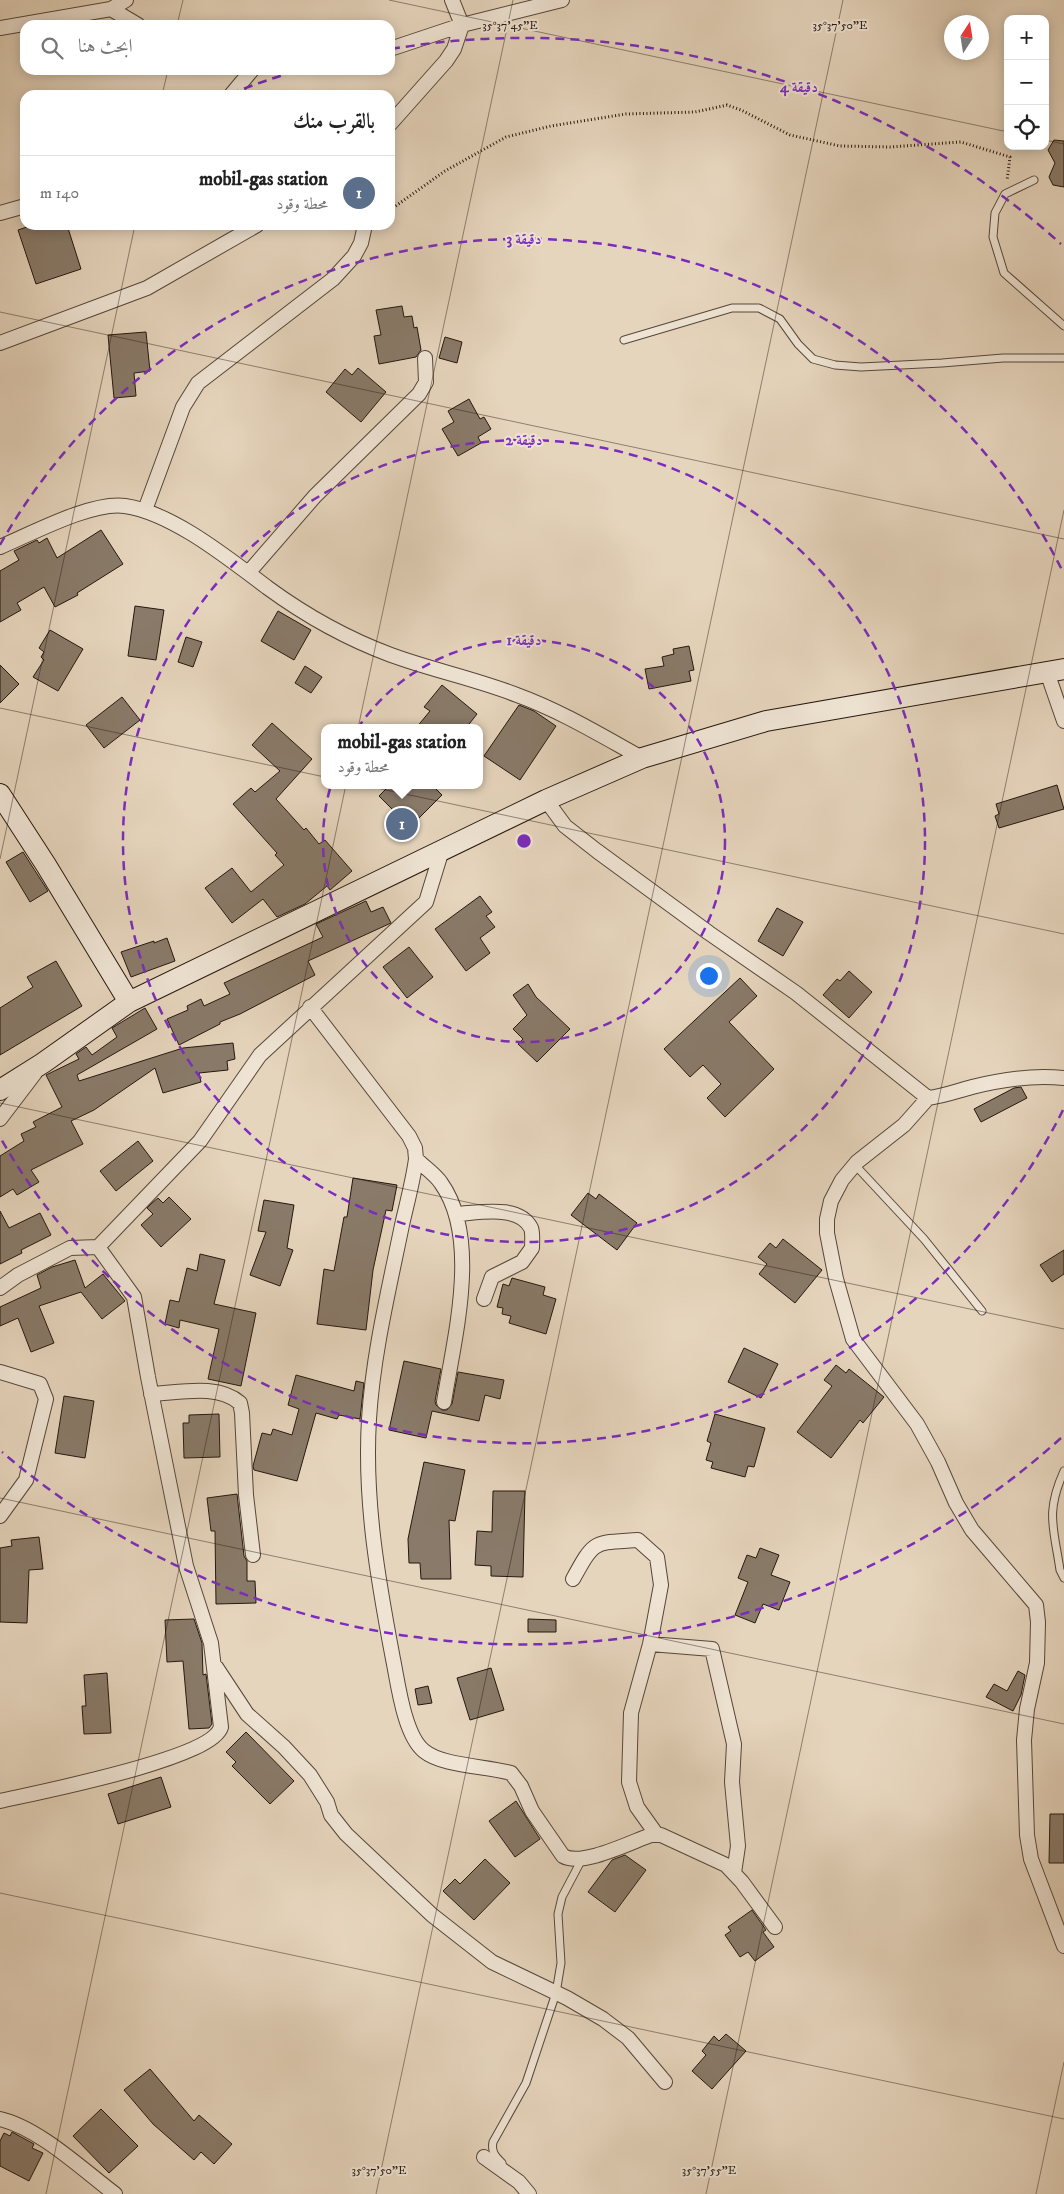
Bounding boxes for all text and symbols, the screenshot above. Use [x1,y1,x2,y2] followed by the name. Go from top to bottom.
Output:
[944,15,989,60] north arrow
[1004,15,1049,150] map controls
[1004,15,1049,60] button: +
[482,18,538,33] text: 35°37'45"E
[812,18,868,33] text: 35°37'50"E
[20,20,395,75] search box
[38,34,66,62] icon: search
[78,35,133,58] text: ابحث هنا
[1004,60,1049,105] button: −
[779,78,818,97] text: 4 دقيقة
[1004,105,1049,150] button: locate
[293,109,375,135] text: بالقرب منك
[199,168,328,191] text: mobil-gas station
[40,183,79,203] text: 140 m
[356,183,362,203] text: 1
[276,194,328,214] text: محطة وقود
[506,230,542,249] text: 3 دقيقة
[506,431,542,450] text: 2 دقيقة
[507,631,541,650] text: 1 دقيقة
[321,724,483,789] popup
[337,731,467,754] text: mobil-gas station
[337,757,389,777] text: محطة وقود
[386,805,418,843] pin: 1
[515,832,533,850] centre of rings
[696,963,722,989] your location
[351,2163,407,2178] text: 35°37'50"E
[682,2163,737,2178] text: 35°37'55"E

